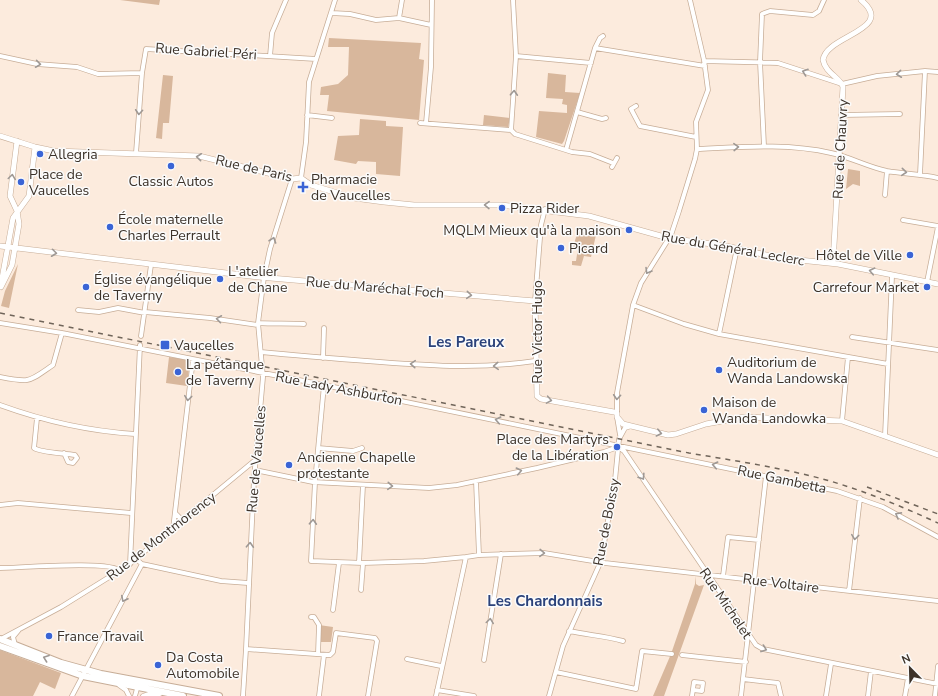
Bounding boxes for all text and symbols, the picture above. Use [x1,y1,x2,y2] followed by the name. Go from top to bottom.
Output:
[155,38,257,65] street label: Rue Gabriel Péri
[35,59,41,68] one-way arrow
[802,68,809,76] one-way arrow
[896,69,902,78] one-way arrow
[509,90,518,96] one-way arrow
[828,98,853,199] street label: Rue de Chauvry
[135,109,144,115] one-way arrow
[733,143,739,151] one-way arrow
[48,145,98,164] place label: Allegria
[35,149,45,159] marker: Allegria
[214,150,294,187] street label: Rue de Paris
[196,152,202,161] one-way arrow
[166,161,176,171] marker: Classic Autos
[28,165,90,200] place label: Place de Vaucelles
[901,168,907,177] one-way arrow
[311,170,391,205] place label: Pharmacie de Vaucelles
[128,172,214,191] place label: Classic Autos
[7,174,16,180] one-way arrow
[16,177,26,187] marker: Place de Vaucelles
[298,182,308,192] marker: Pharmacie de Vaucelles
[510,199,579,218] place label: Pizza Rider
[484,201,490,209] one-way arrow
[497,203,507,213] marker: Pizza Rider
[118,210,223,245] place label: École maternelle Charles Perrault
[443,221,621,240] place label: MQLM Mieux qu'à la maison
[105,222,115,232] marker: École maternelle Charles Perrault
[624,225,634,235] marker: MQLM Mieux qu'à la maison
[660,227,807,271] street label: Rue du Général Leclerc
[268,236,277,243] one-way arrow
[569,239,608,258] place label: Picard
[556,243,566,253] marker: Picard
[816,246,902,265] place label: Hôtel de Ville
[51,248,57,257] one-way arrow
[905,250,915,260] marker: Hôtel de Ville
[228,262,287,297] place label: L'atelier de Chane
[645,267,652,274] one-way arrow
[869,268,875,276] one-way arrow
[94,270,212,305] place label: Église évangélique de Taverny
[305,272,445,303] street label: Rue du Maréchal Foch
[215,274,225,284] marker: L'atelier de Chane
[813,278,919,297] place label: Carrefour Market
[528,280,547,384] street label: Rue Victor Hugo
[81,282,91,292] marker: Église évangélique de Taverny
[922,282,932,292] marker: Carrefour Market
[466,290,472,299] one-way arrow
[216,315,222,324] one-way arrow
[428,332,505,352] district label: Les Pareux
[173,336,235,355] place label: Vaucelles
[159,339,171,351] marker: Vaucelles
[727,353,848,388] place label: Auditorium de Wanda Landowska
[186,355,264,390] place label: La pétanque de Taverny
[410,360,416,369] one-way arrow
[493,361,499,370] one-way arrow
[714,365,724,375] marker: Auditorium de Wanda Landowska
[173,367,183,377] marker: La pétanque de Taverny
[274,367,404,410] street label: Rue Lady Ashburton
[712,393,826,428] place label: Maison de Wanda Landowka
[613,394,622,400] one-way arrow
[184,395,193,401] one-way arrow
[546,396,552,404] one-way arrow
[242,404,271,514] street label: Rue de Vaucelles
[699,405,709,415] marker: Maison de Wanda Landowka
[495,416,501,424] one-way arrow
[655,428,662,437] one-way arrow
[497,430,609,465] place label: Place des Martyrs de la Libération
[612,442,622,452] marker: Place des Martyrs de la Libération
[297,448,415,483] place label: Ancienne Chapelle protestante
[284,460,294,470] marker: Ancienne Chapelle protestante
[736,461,828,498] street label: Rue Gambetta
[711,462,718,470] one-way arrow
[516,468,522,476] one-way arrow
[637,473,645,480] one-way arrow
[589,476,624,567] street label: Rue de Boissy
[387,482,393,491] one-way arrow
[103,487,221,585] street label: Rue de Montmorency
[895,513,902,520] one-way arrow
[308,519,317,525] one-way arrow
[851,534,860,540] one-way arrow
[246,542,255,548] one-way arrow
[539,549,545,558] one-way arrow
[695,564,756,643] street label: Rue Michelet
[742,569,820,598] street label: Rue Voltaire
[487,591,603,611] district label: Les Chardonnais
[121,595,129,602] one-way arrow
[485,618,494,624] one-way arrow
[57,627,145,646] place label: France Travail
[44,631,54,641] marker: France Travail
[761,644,768,652] one-way arrow
[166,648,239,683] place label: Da Costa Automobile
[890,648,930,688] north arrow
[900,651,913,668] text: N
[43,654,50,662] one-way arrow
[153,660,163,670] marker: Da Costa Automobile

